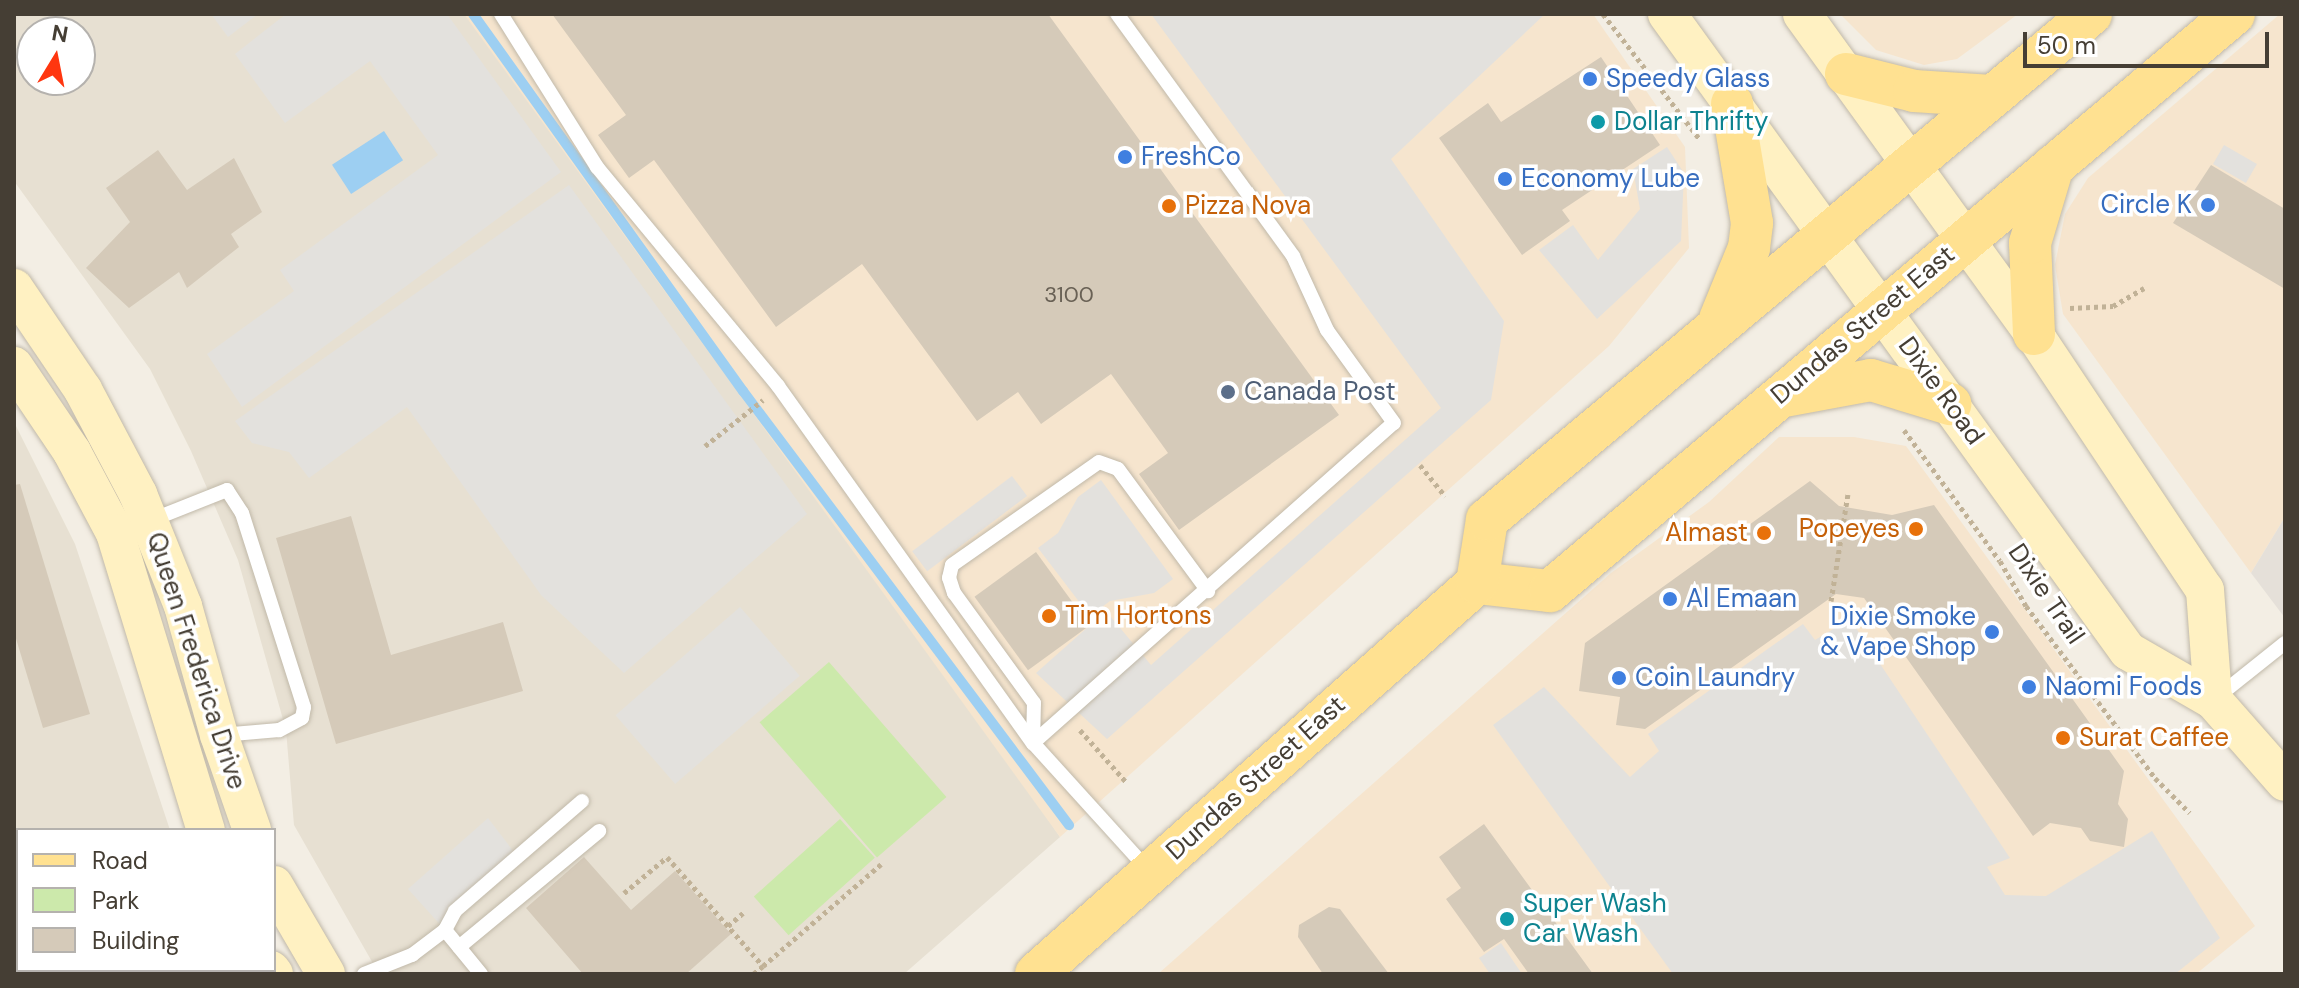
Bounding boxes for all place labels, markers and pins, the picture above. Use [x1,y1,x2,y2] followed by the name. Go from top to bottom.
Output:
[1606,63,1770,95] place label: Speedy Glass
[1581,70,1599,88] marker: Speedy Glass
[1614,106,1768,138] place label: Dollar Thrifty
[1589,113,1607,131] marker: Dollar Thrifty
[1141,141,1241,173] place label: FreshCo
[1116,148,1134,166] marker: FreshCo
[1521,163,1700,195] place label: Economy Lube
[1496,170,1514,188] marker: Economy Lube
[2100,189,2192,221] place label: Circle K
[1185,190,1311,222] place label: Pizza Nova
[2199,196,2217,214] marker: Circle K
[1160,197,1178,215] marker: Pizza Nova
[1244,376,1396,408] place label: Canada Post
[1219,383,1237,401] marker: Canada Post
[1799,513,1900,545] place label: Popeyes
[1665,517,1748,549] place label: Almast
[1907,520,1925,538] marker: Popeyes
[1755,524,1773,542] marker: Almast
[1686,583,1797,615] place label: Al Emaan
[1661,590,1679,608] marker: Al Emaan
[1065,600,1212,632] place label: Tim Hortons
[1820,601,1976,662] place label: Dixie Smoke & Vape Shop
[1040,607,1058,625] marker: Tim Hortons
[1983,623,2001,641] marker: Dixie Smoke & Vape Shop
[1635,662,1795,694] place label: Coin Laundry
[1610,669,1628,687] marker: Coin Laundry
[2045,671,2202,703] place label: Naomi Foods
[2020,678,2038,696] marker: Naomi Foods
[2079,722,2229,754] place label: Surat Caffee
[2054,729,2072,747] marker: Surat Caffee
[1523,888,1667,950] place label: Super Wash Car Wash
[1498,910,1516,928] marker: Super Wash Car Wash

